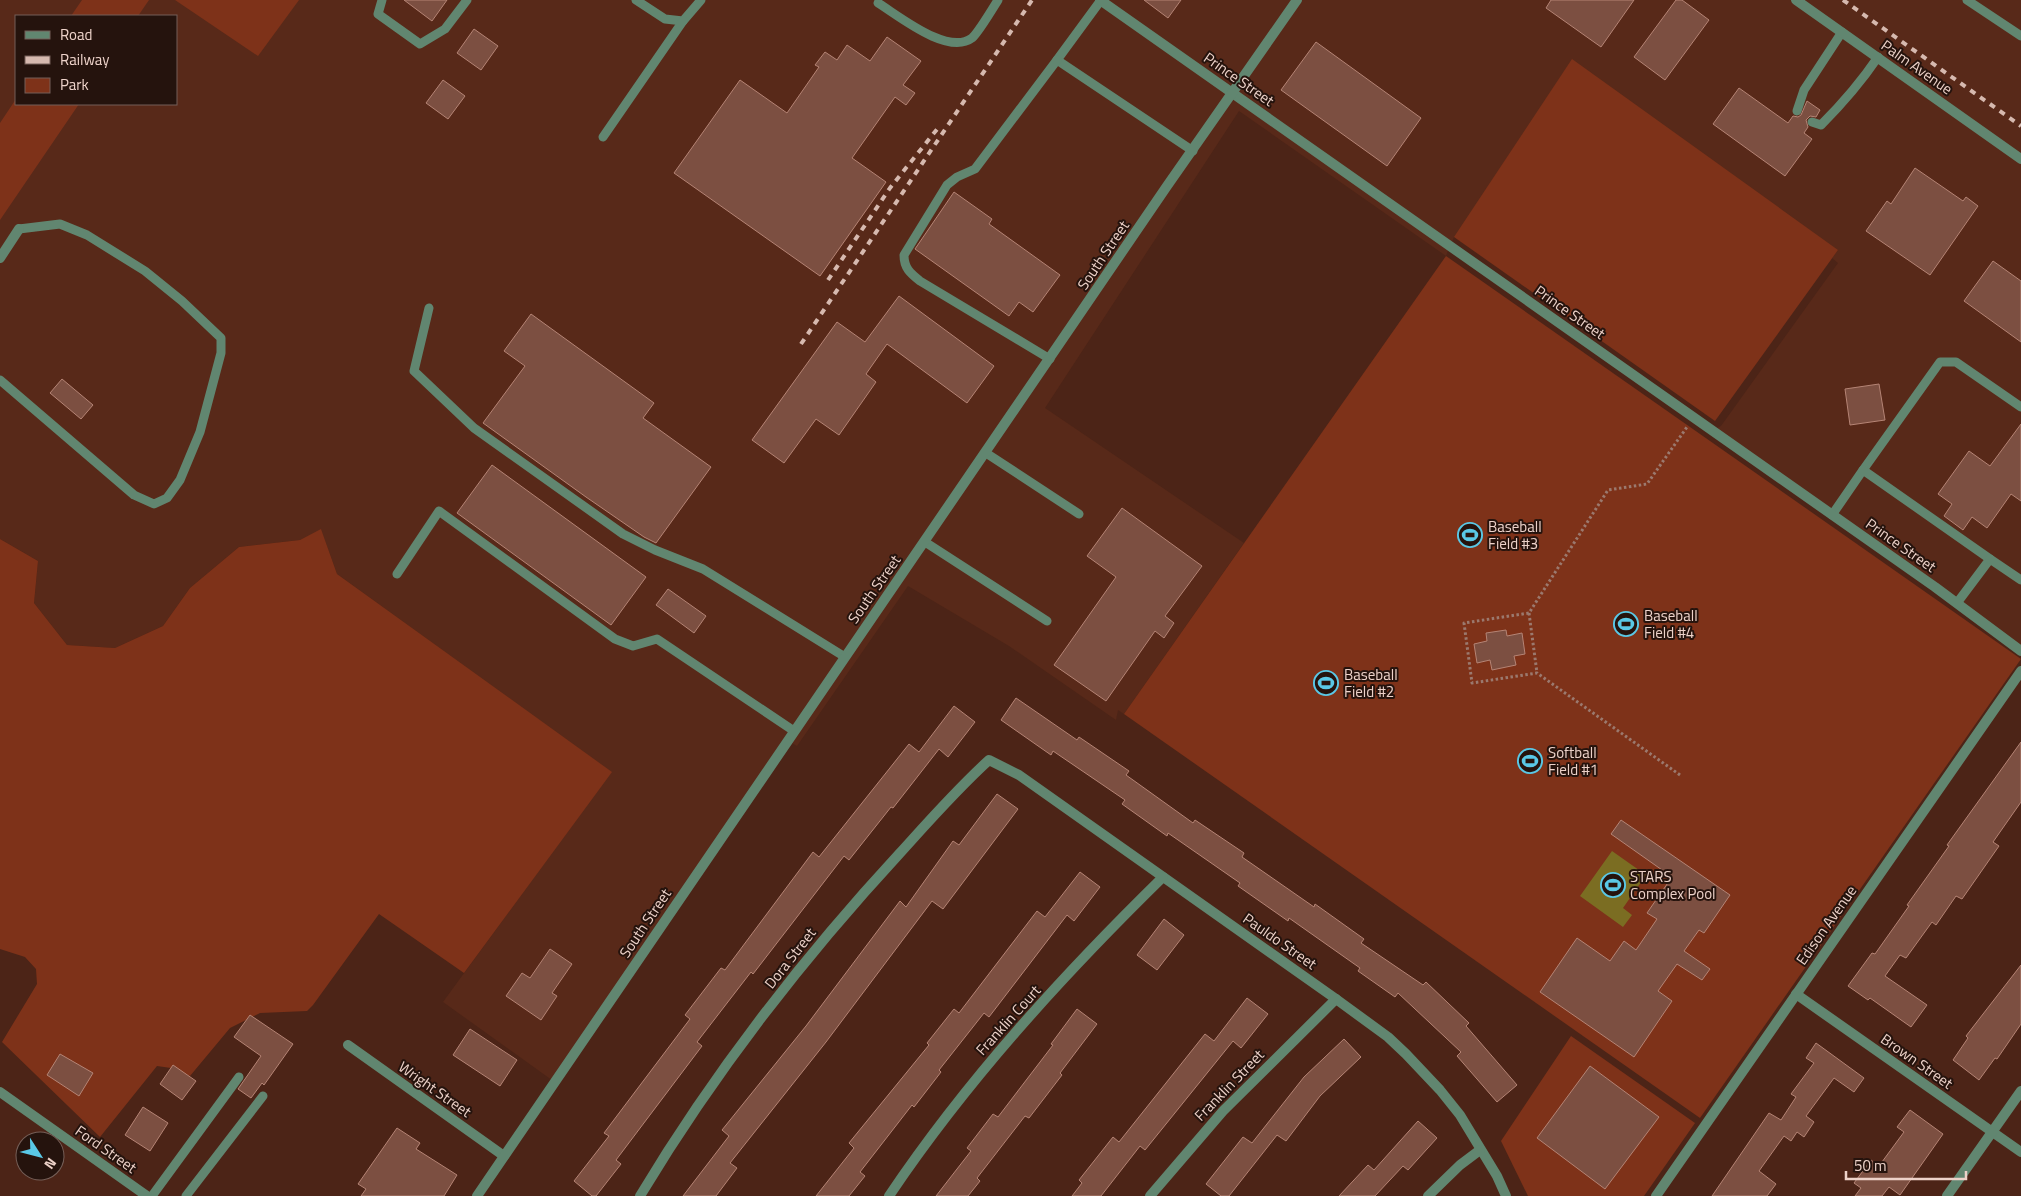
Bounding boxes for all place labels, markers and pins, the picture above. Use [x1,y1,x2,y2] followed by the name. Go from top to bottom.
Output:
[1488,515,1542,555] place label: Baseball Field #3
[1457,522,1483,548] sports icon: Baseball Field #3
[1644,604,1698,644] place label: Baseball Field #4
[1613,611,1639,637] sports icon: Baseball Field #4
[1344,663,1398,703] place label: Baseball Field #2
[1313,670,1339,696] sports icon: Baseball Field #2
[1548,741,1598,781] place label: Softball Field #1
[1517,748,1543,774] sports icon: Softball Field #1
[1630,865,1716,905] place label: STARS Complex Pool
[1600,872,1626,898] sports icon: STARS Complex Pool

